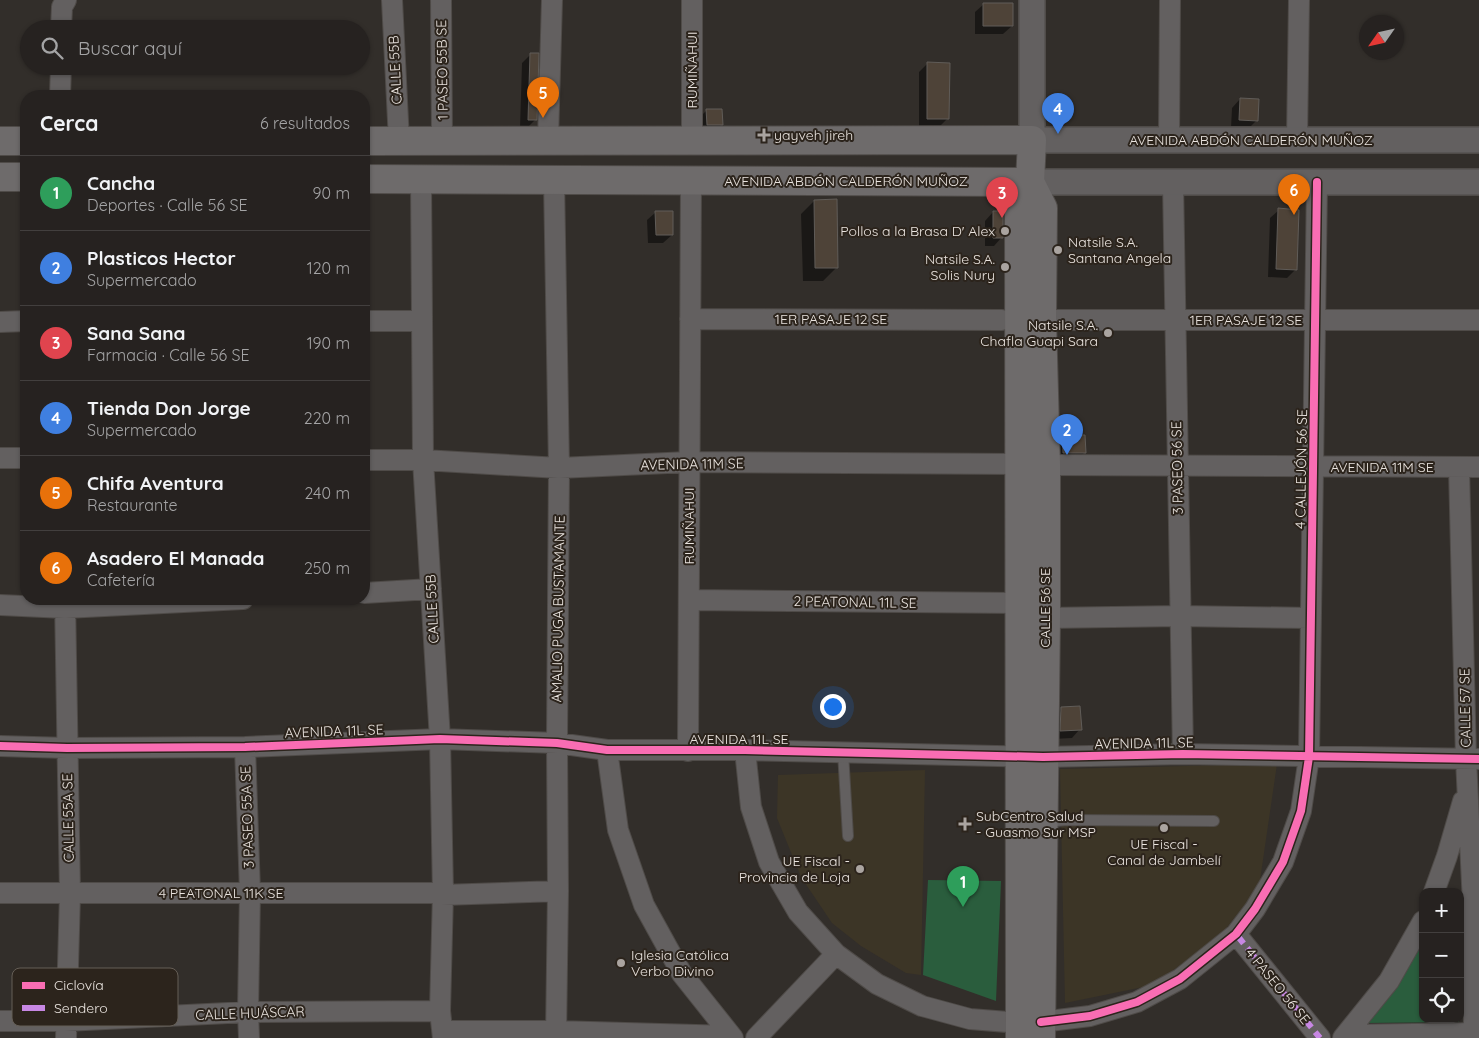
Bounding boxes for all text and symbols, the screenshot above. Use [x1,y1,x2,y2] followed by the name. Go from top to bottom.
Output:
[1359,15,1404,60] north arrow
[20,20,370,75] search box
[432,20,452,120] street label: 1 PASEO 55B SE
[683,31,701,109] street label: RUMIÑAHUI
[38,34,66,62] icon: search
[384,35,406,105] street label: CALLE 55B
[78,36,182,60] text: Buscar aquí
[527,77,559,118] pin: 5
[1042,93,1074,134] pin: 4
[40,110,98,136] text: Cerca
[260,113,350,133] text: 6 resultados
[774,126,853,144] place label: yayveh jireh
[758,129,770,141] marker: yayveh jireh
[1129,131,1373,149] street label: AVENIDA ABDÓN CALDERÓN MUÑOZ
[87,171,155,195] text: Cancha
[724,172,968,190] street label: AVENIDA ABDÓN CALDERÓN MUÑOZ
[1278,174,1310,215] pin: 6
[986,177,1018,218] pin: 3
[53,183,59,203] text: 1
[313,183,350,203] text: 90 m
[87,195,247,215] text: Deportes · Calle 56 SE
[840,222,995,240] place label: Pollos a la Brasa D' Alex
[999,225,1011,237] marker: Pollos a la Brasa D' Alex
[1068,233,1171,267] place label: Natsile S.A. Santana Angela
[1052,244,1064,256] marker: Natsile S.A. Santana Angela
[87,246,236,270] text: Plasticos Hector
[925,250,995,284] place label: Natsile S.A. Solis Nury
[51,258,61,278] text: 2
[307,258,350,278] text: 120 m
[999,261,1011,273] marker: Natsile S.A. Solis Nury
[87,270,197,290] text: Supermercado
[775,310,887,328] street label: 1ER PASAJE 12 SE
[1190,311,1302,329] street label: 1ER PASAJE 12 SE
[980,316,1098,350] place label: Natsile S.A. Chafla Guapi Sara
[87,321,185,345] text: Sana Sana
[1102,327,1114,339] marker: Natsile S.A. Chafla Guapi Sara
[52,333,60,353] text: 3
[307,333,350,353] text: 190 m
[87,345,250,365] text: Farmacia · Calle 56 SE
[87,396,251,420] text: Tienda Don Jorge
[51,408,61,428] text: 4
[304,408,350,428] text: 220 m
[1291,409,1311,529] street label: 4 CALLEJÓN 56 SE
[1051,414,1083,455] pin: 2
[87,420,197,440] text: Supermercado
[1167,421,1187,515] street label: 3 PASEO 56 SE
[640,454,744,474] street label: AVENIDA 11M SE
[1330,458,1434,476] street label: AVENIDA 11M SE
[87,471,224,495] text: Chifa Aventura
[51,483,61,503] text: 5
[304,483,350,503] text: 240 m
[680,487,698,565] street label: RUMIÑAHUI
[87,495,178,515] text: Restaurante
[547,515,569,703] street label: AMALIO PUGA BUSTAMANTE
[87,546,264,570] text: Asadero El Manada
[52,558,60,578] text: 6
[304,558,350,578] text: 250 m
[1036,568,1054,648] street label: CALLE 56 SE
[87,570,155,590] text: Cafetería
[421,574,443,644] street label: CALLE 55B
[793,592,917,612] street label: 2 PEATONAL 11L SE
[1455,668,1475,748] street label: CALLE 57 SE
[820,694,846,720] your location
[284,720,384,742] street label: AVENIDA 11L SE
[689,730,789,748] street label: AVENIDA 11L SE
[1094,733,1194,753] street label: AVENIDA 11L SE
[236,766,258,868] street label: 3 PASEO 55A SE
[58,773,78,863] street label: CALLE 55A SE
[976,807,1096,841] place label: SubCentro Salud - Guasmo Sur MSP
[958,817,972,831] marker: SubCentro Salud - Guasmo Sur MSP
[1158,822,1170,834] marker: UE Fiscal - Canal de Jambelí
[1107,835,1221,869] place label: UE Fiscal - Canal de Jambelí
[739,852,850,886] place label: UE Fiscal - Provincia de Loja
[854,863,866,875] marker: UE Fiscal - Provincia de Loja
[947,866,979,907] pin: 1
[159,884,283,902] street label: 4 PEATONAL 11K SE
[1419,888,1464,1023] map controls
[1419,888,1464,933] button: +
[1419,933,1464,978] button: −
[1242,944,1314,1028] street label: 4 PASEO 56 SE
[631,946,729,980] place label: Iglesia Católica Verbo Divino
[615,957,627,969] marker: Iglesia Católica Verbo Divino
[12,968,178,1026] legend
[54,976,104,994] text: Ciclovía
[1419,978,1464,1023] button: locate
[54,999,108,1017] text: Sendero
[195,1002,305,1024] street label: CALLE HUÁSCAR

